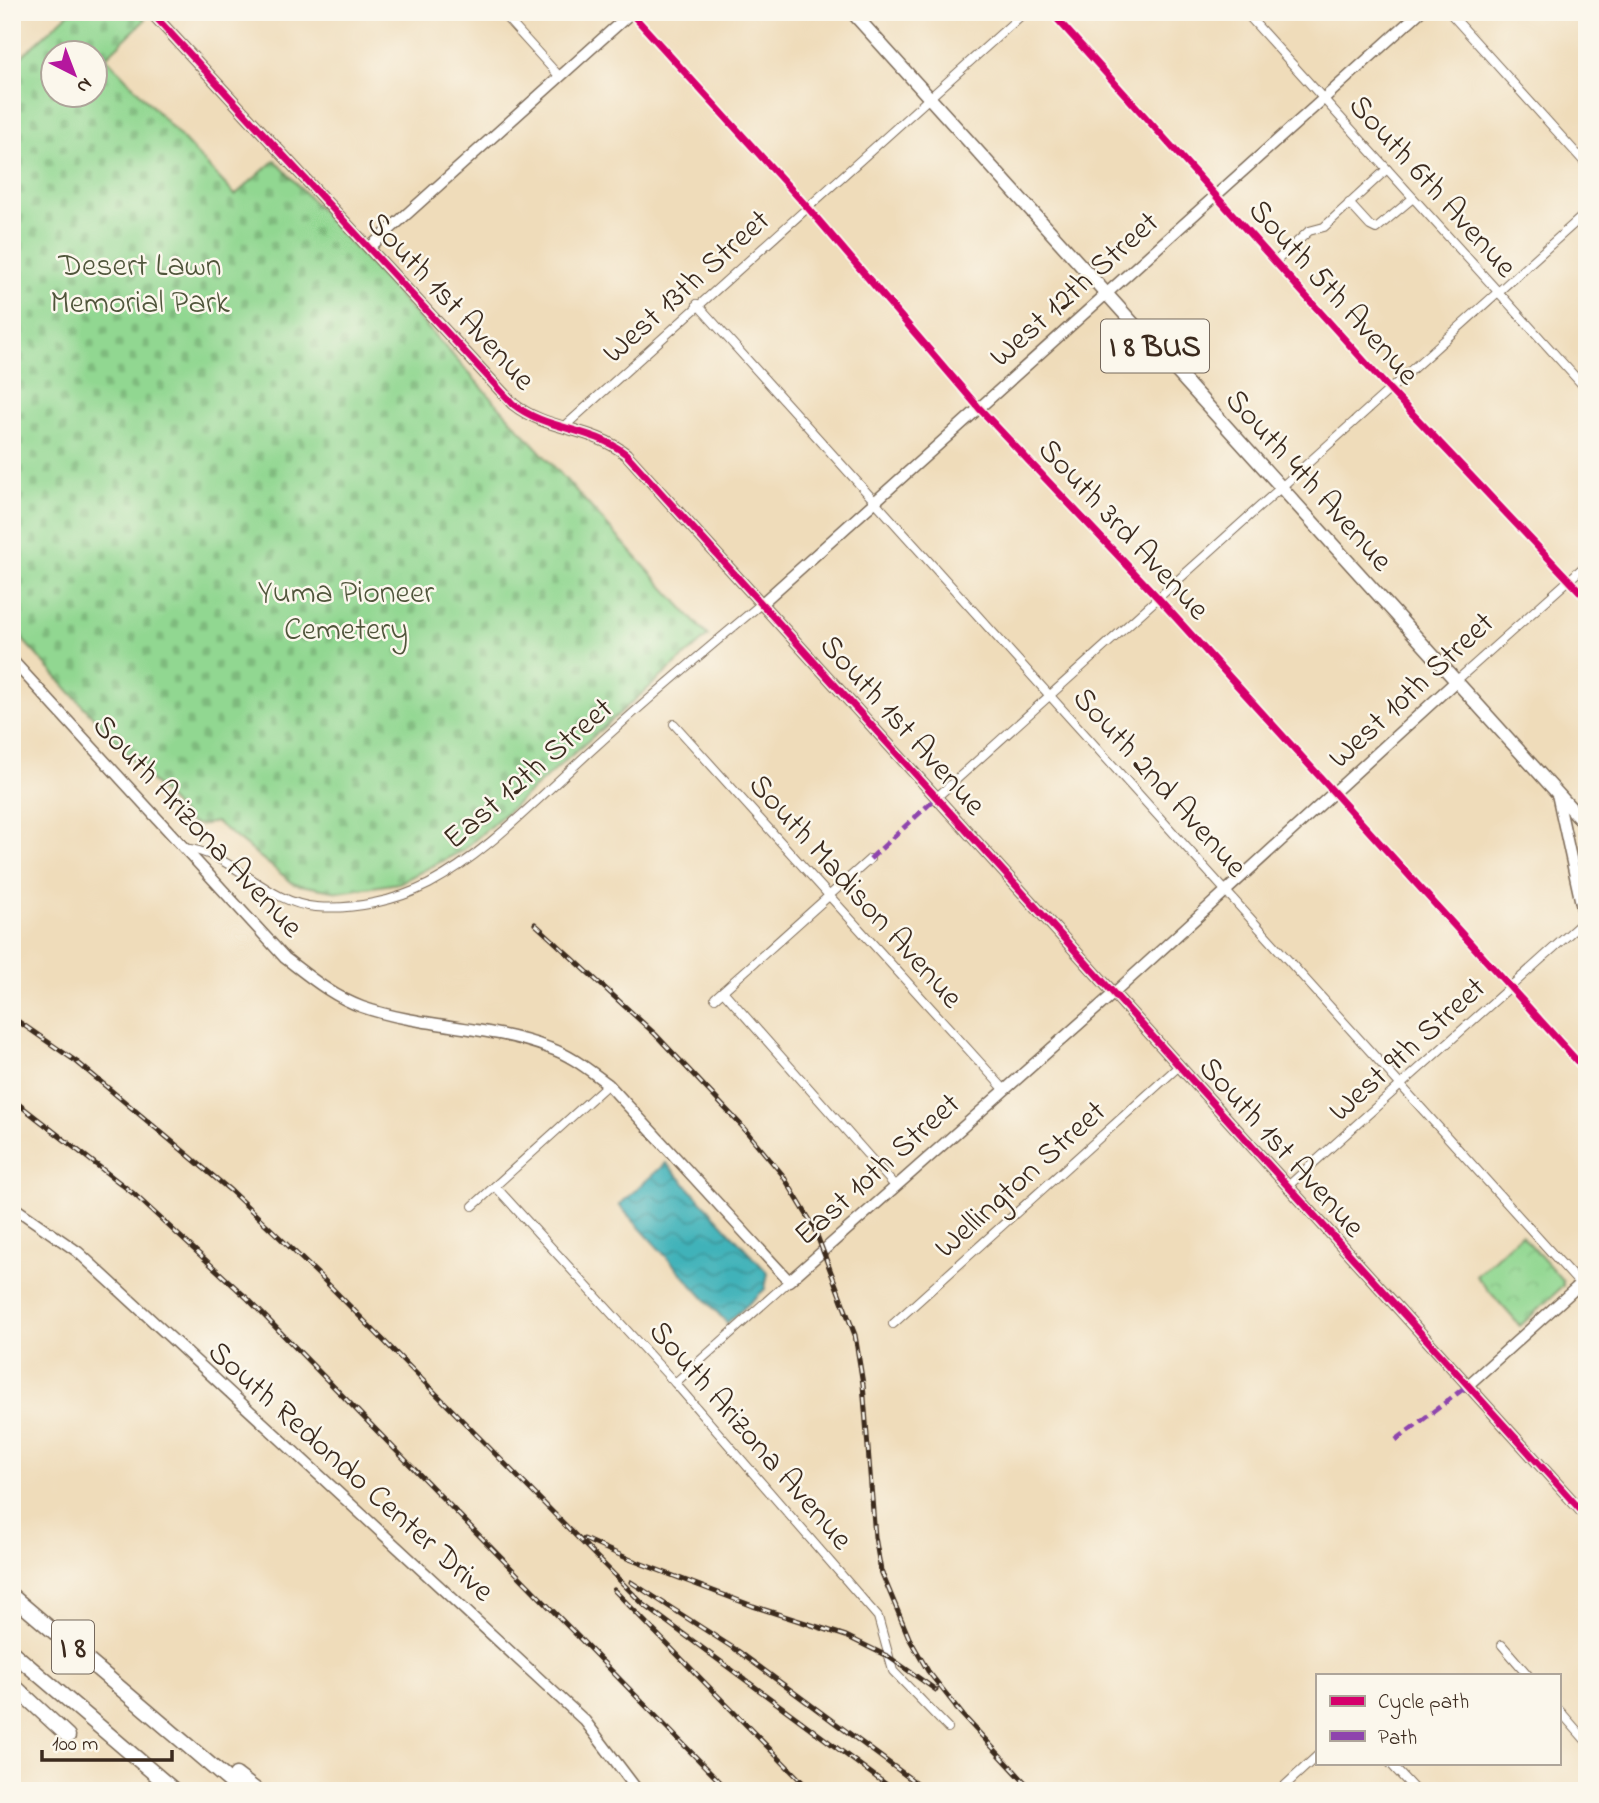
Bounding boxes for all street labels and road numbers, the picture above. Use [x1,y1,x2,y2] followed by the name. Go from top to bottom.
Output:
[1336,85,1527,290] street label: South 6th Avenue
[1236,189,1430,398] street label: South 5th Avenue
[593,199,782,376] street label: West 13th Street
[980,201,1171,380] street label: West 12th Street
[354,202,546,403] street label: South 1st Avenue
[1101,320,1209,372] road number: I 8 BUS
[1212,379,1403,584] street label: South 4th Avenue
[1025,429,1220,633] street label: South 3rd Avenue
[1319,602,1506,781] street label: West 10th Street
[807,625,996,828] street label: South 1st Avenue
[1060,677,1257,890] street label: South 2nd Avenue
[434,687,625,862] street label: East 12th Street
[80,705,313,950] street label: South Arizona Avenue
[736,764,973,1021] street label: South Madison Avenue
[1319,967,1498,1134] street label: West 9th Street
[1186,1047,1375,1250] street label: South 1st Avenue
[784,1083,972,1258] street label: East 10th Street
[925,1090,1118,1271] street label: Wellington Street
[636,1311,863,1562] street label: South Arizona Avenue
[196,1331,504,1615] street label: South Redondo Center Drive
[52,1620,94,1674] road number: I 8

